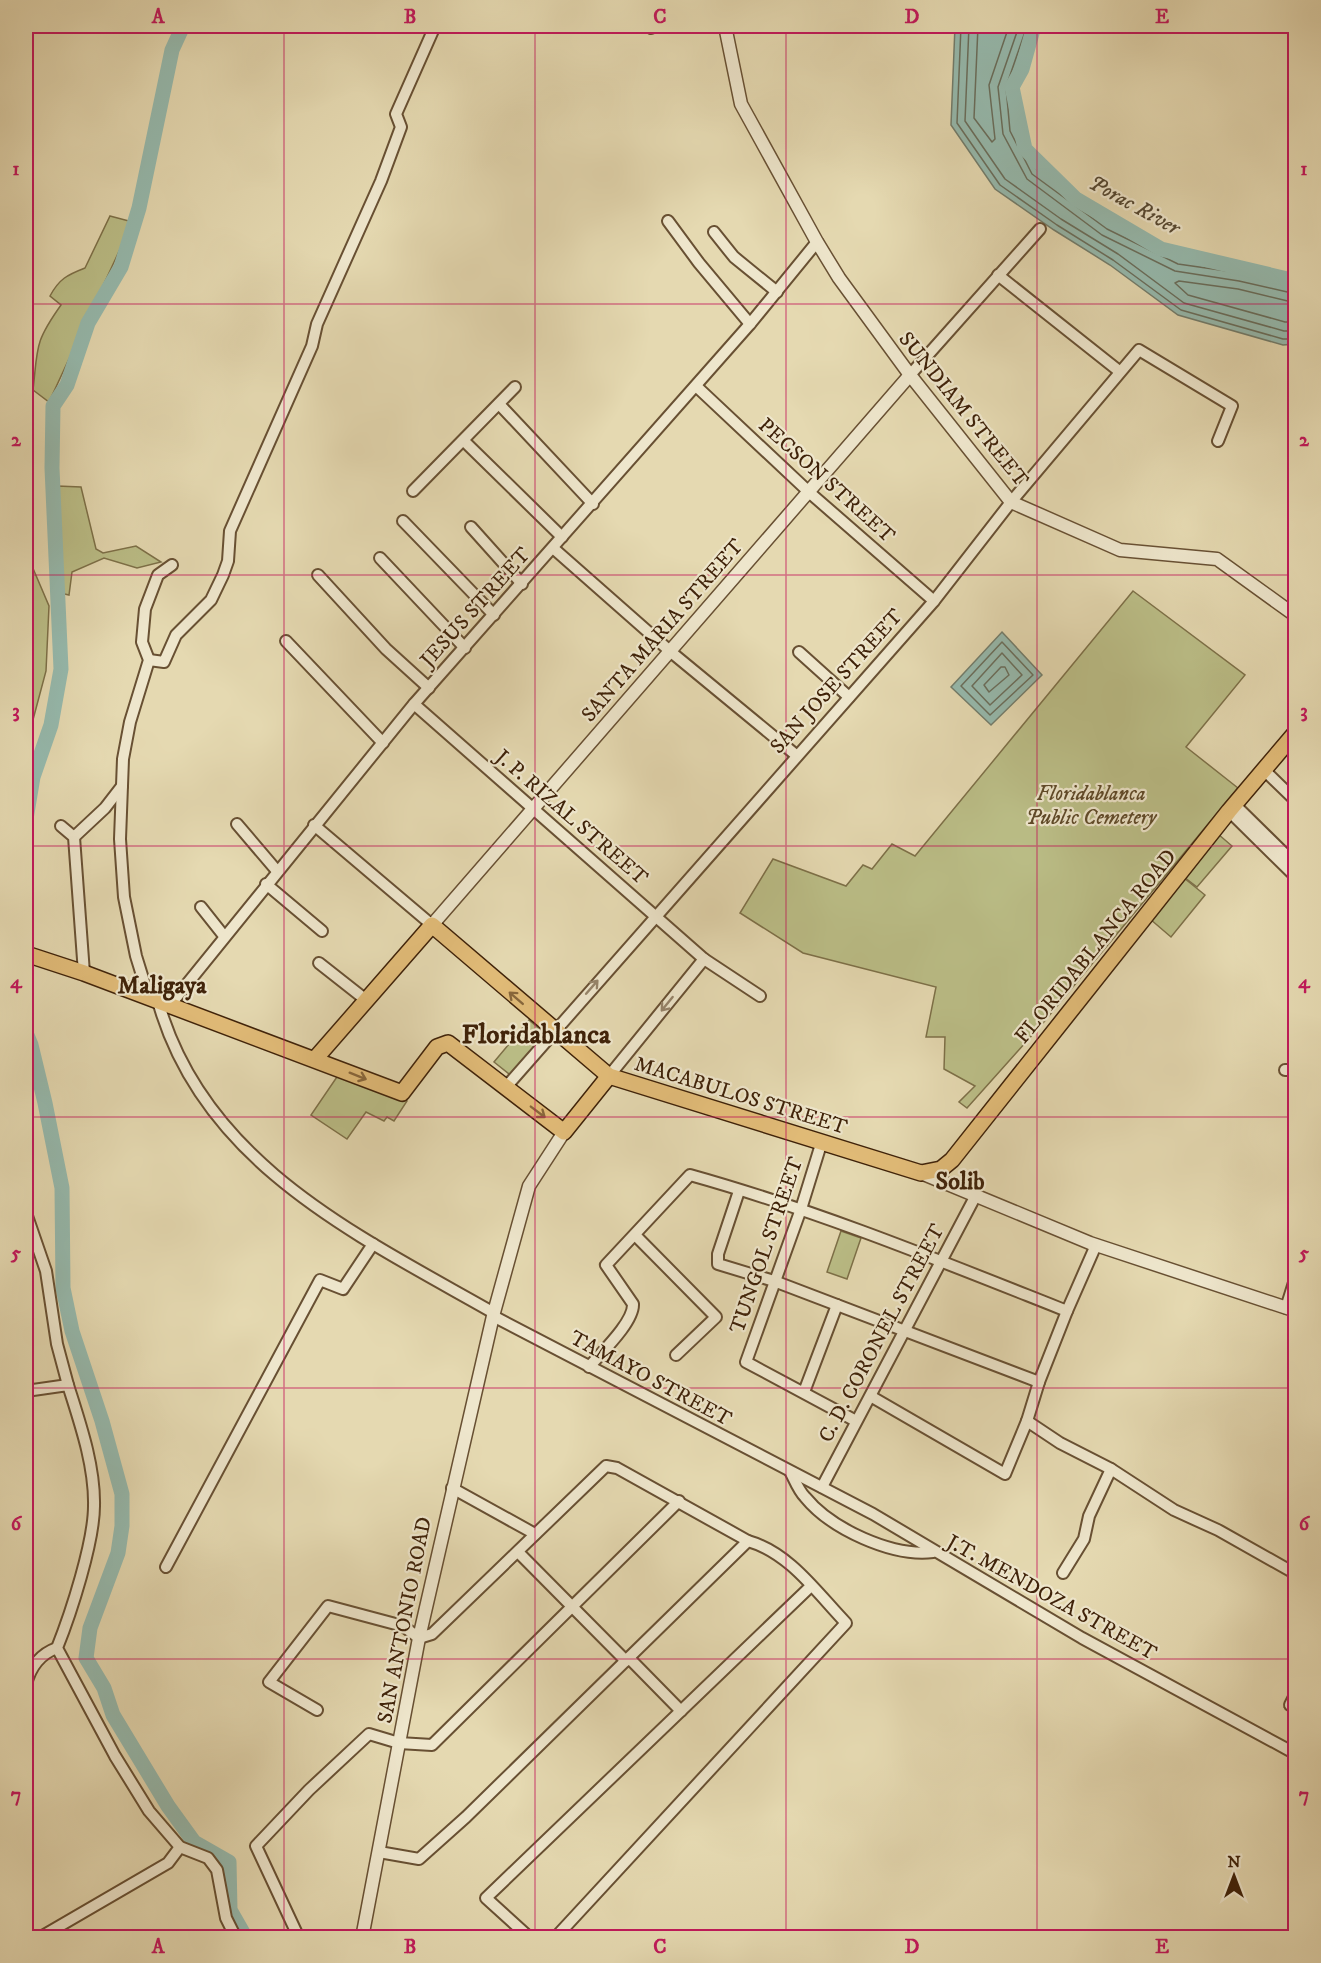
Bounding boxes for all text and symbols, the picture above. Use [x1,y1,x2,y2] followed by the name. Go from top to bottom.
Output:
[151,5,166,30] text: A
[404,5,416,30] text: B
[653,5,667,30] text: C
[905,5,920,30] text: D
[1155,5,1169,30] text: E
[12,157,20,182] text: 1
[1300,157,1308,182] text: 1
[1084,169,1186,242] water label: Porac River
[893,327,1034,493] street label: SUNDIAM STREET
[753,413,900,549] street label: PECSON STREET
[11,428,22,453] text: 2
[1299,428,1310,453] text: 2
[576,534,750,728] street label: SANTA MARIA STREET
[414,542,537,675] street label: JESUS STREET
[765,604,909,760] street label: SAN JOSE STREET
[12,699,20,724] text: 3
[1300,699,1308,724] text: 3
[488,743,653,891] street label: J. P. RIZAL STREET
[1026,781,1158,831] park label: Floridablanca Public Cemetery
[1009,844,1182,1049] street label: FLORIDABLANCA ROAD
[10,970,23,995] text: 4
[1298,970,1311,995] text: 4
[118,971,207,1001] district label: Maligaya
[585,980,599,995] one-way arrow
[509,991,524,1005] one-way arrow
[661,996,674,1012] one-way arrow
[462,1018,611,1052] district label: Floridablanca
[631,1051,850,1141] street label: MACABULOS STREET
[348,1071,367,1082] one-way arrow
[530,1105,546,1118] one-way arrow
[725,1154,809,1337] street label: TUNGOL STREET
[936,1167,984,1197] district label: Solib
[813,1220,951,1447] street label: C. D. CORONEL STREET
[10,1241,21,1266] text: 5
[1298,1241,1309,1266] text: 5
[565,1325,736,1433] street label: TAMAYO STREET
[11,1512,23,1537] text: 6
[1299,1512,1311,1537] text: 6
[372,1515,438,1726] street label: SAN ANTONIO ROAD
[940,1528,1161,1667] street label: J.T. MENDOZA STREET
[11,1783,21,1808] text: 7
[1299,1783,1309,1808] text: 7
[1204,1846,1264,1906] north arrow
[1227,1852,1241,1872] text: N
[151,1935,166,1960] text: A
[404,1935,416,1960] text: B
[653,1935,667,1960] text: C
[905,1935,920,1960] text: D
[1155,1935,1169,1960] text: E

